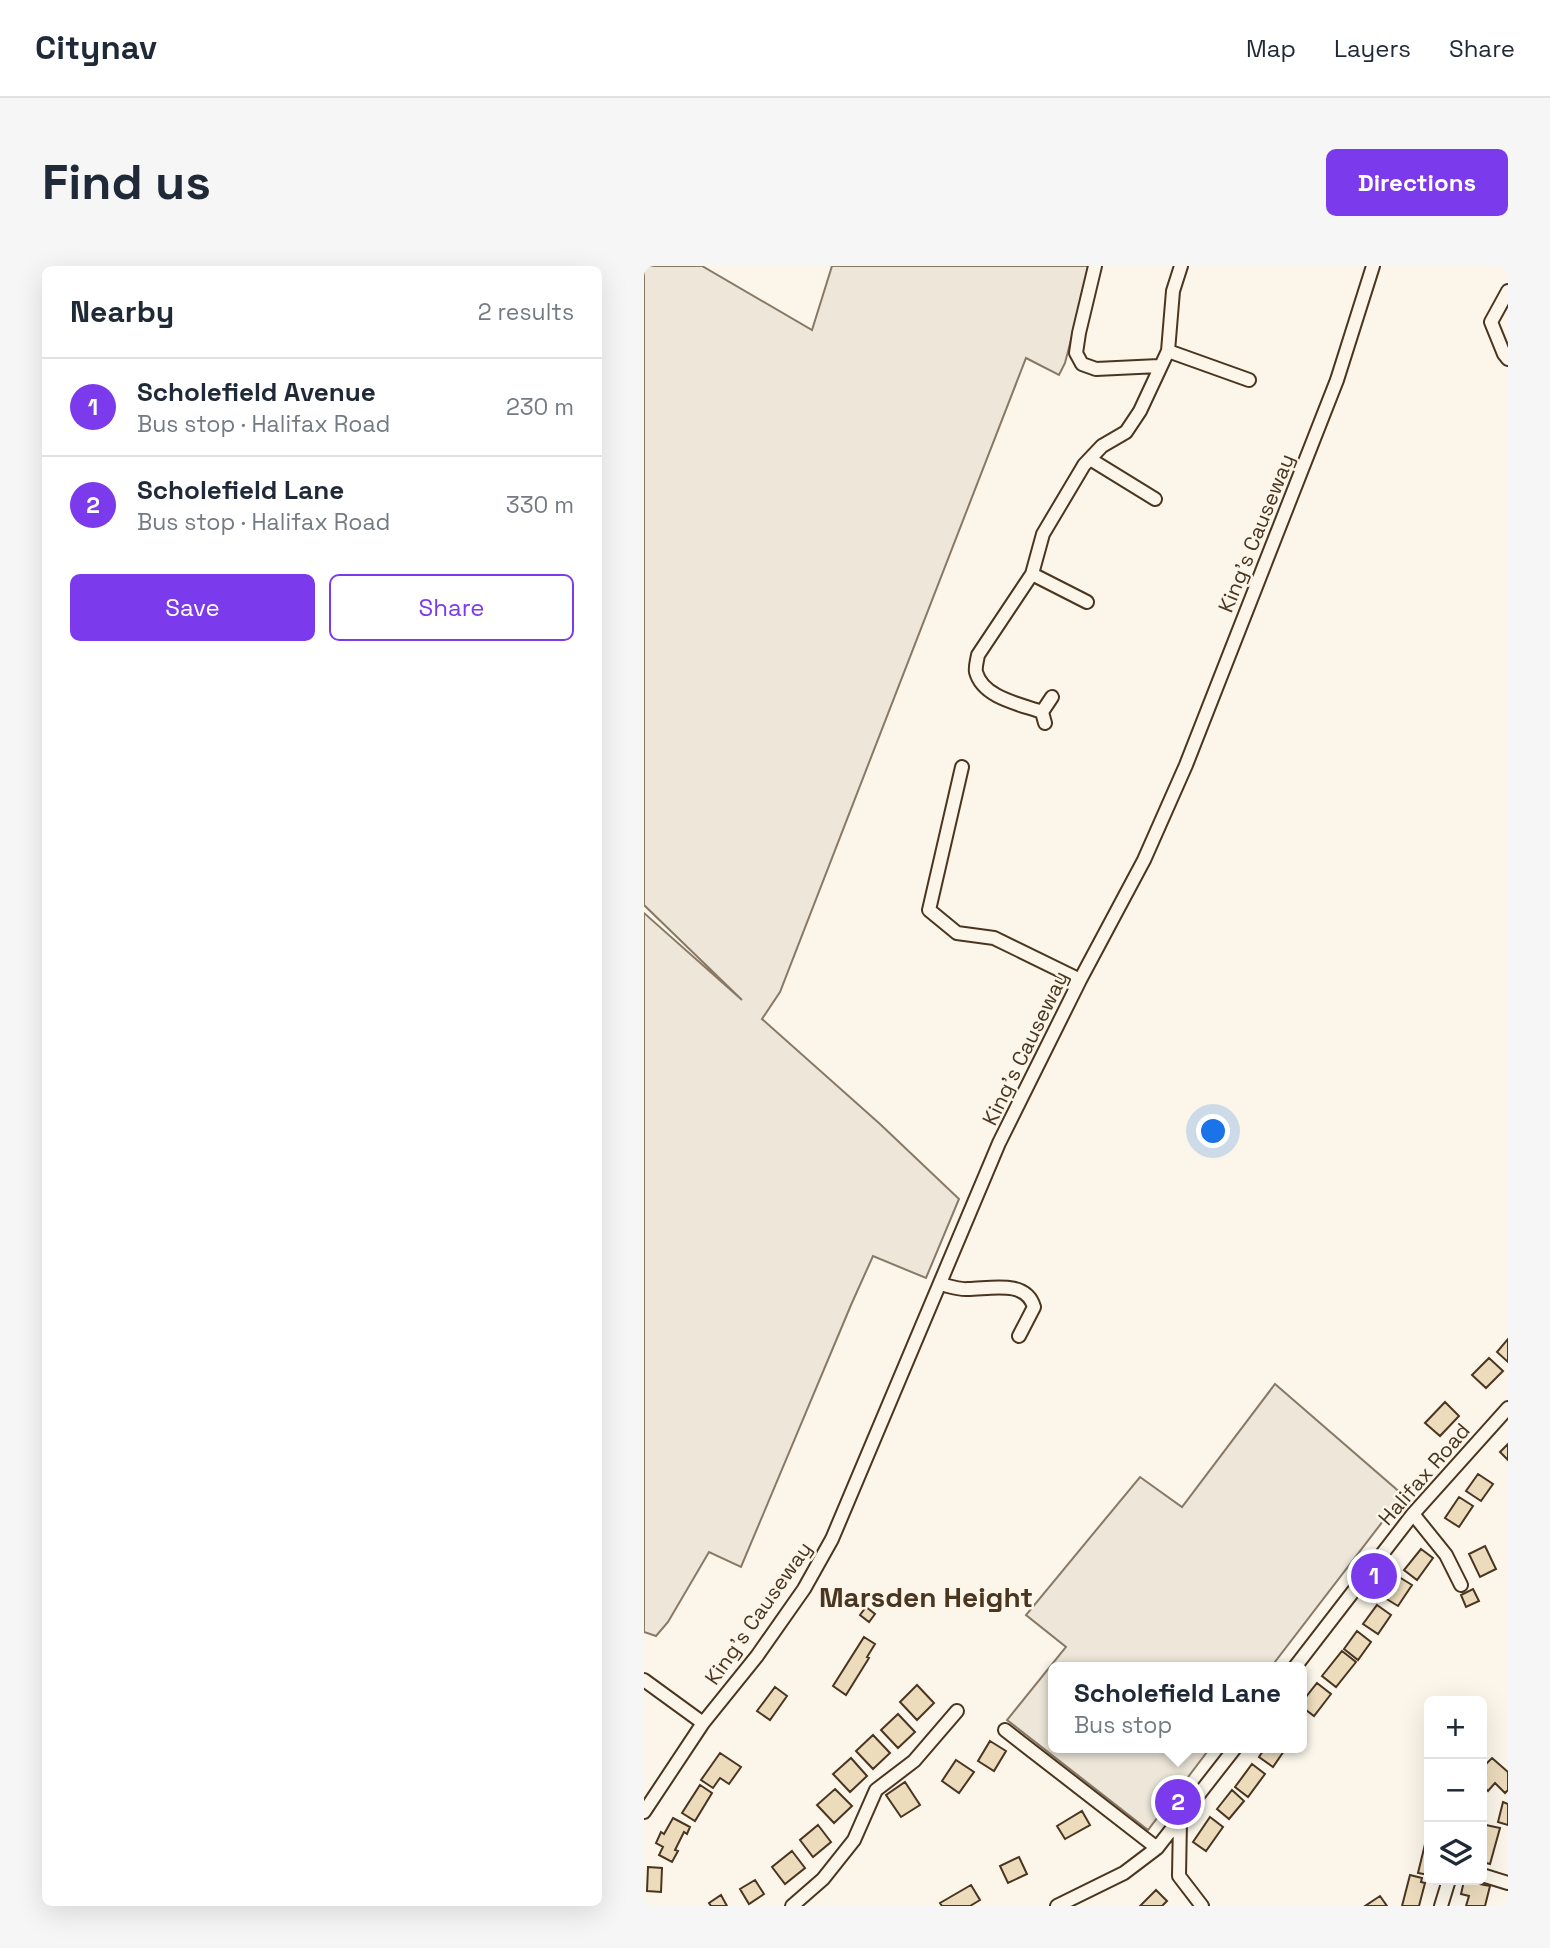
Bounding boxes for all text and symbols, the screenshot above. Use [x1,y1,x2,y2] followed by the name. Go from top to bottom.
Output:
[35,27,157,69] text: Citynav
[1246,33,1296,64] text: Map
[1334,33,1411,64] text: Layers
[1449,33,1515,64] text: Share
[1326,149,1508,216] button: Directions
[42,151,211,213] text: Find us
[70,292,174,331] text: Nearby
[478,297,574,327] text: 2 results
[137,375,376,409] text: Scholefield Avenue
[88,392,98,422] text: 1
[506,392,574,422] text: 230 m
[137,409,390,439] text: Bus stop · Halifax Road
[1212,450,1300,616] street label: King's Causeway
[137,473,344,507] text: Scholefield Lane
[86,490,100,520] text: 2
[506,490,574,520] text: 330 m
[137,507,390,537] text: Bus stop · Halifax Road
[70,574,315,641] button: Save
[329,574,574,641] button: Share
[976,966,1074,1130] street label: King's Causeway
[1196,1114,1230,1148] your location
[1372,1417,1476,1531] street label: Halifax Road
[699,1536,817,1690] street label: King's Causeway
[1351,1550,1397,1602] pin: 1
[819,1579,1033,1615] district label: Marsden Height
[1048,1662,1307,1753] popup
[1074,1676,1281,1710] text: Scholefield Lane
[1424,1696,1487,1885] map controls
[1424,1696,1487,1759] button: +
[1074,1710,1172,1740] text: Bus stop
[1424,1759,1487,1822] button: −
[1155,1776,1201,1828] pin: 2
[1424,1822,1487,1885] button: layers

